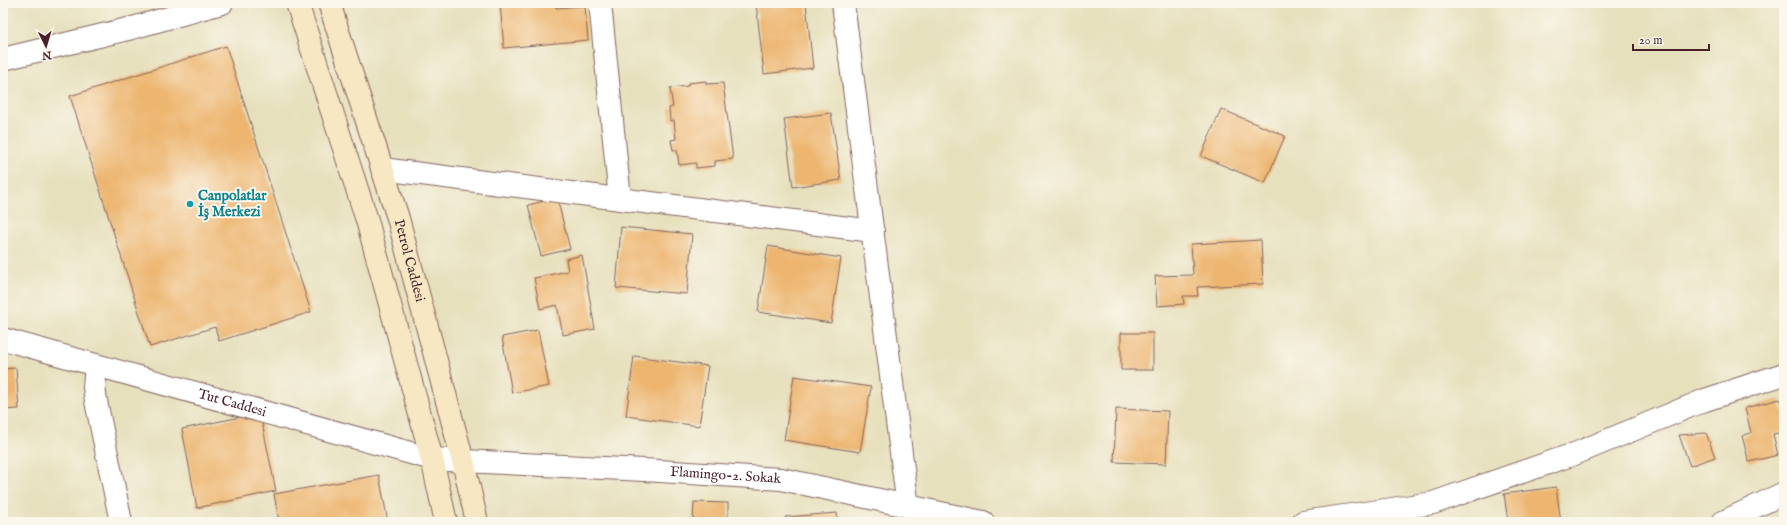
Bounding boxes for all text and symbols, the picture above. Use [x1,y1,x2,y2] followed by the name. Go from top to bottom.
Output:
[26,26,66,66] north arrow
[1633,26,1709,52] scale bar
[1639,33,1662,48] text: 20 m
[41,47,53,62] text: N
[198,187,267,221] place label: Canpolatlar İş Merkezi
[185,199,195,209] marker: Canpolatlar İş Merkezi
[390,217,429,304] street label: Petrol Caddesi
[196,385,269,421] street label: Tut Caddesi
[670,463,782,488] street label: Flamingo-2. Sokak

